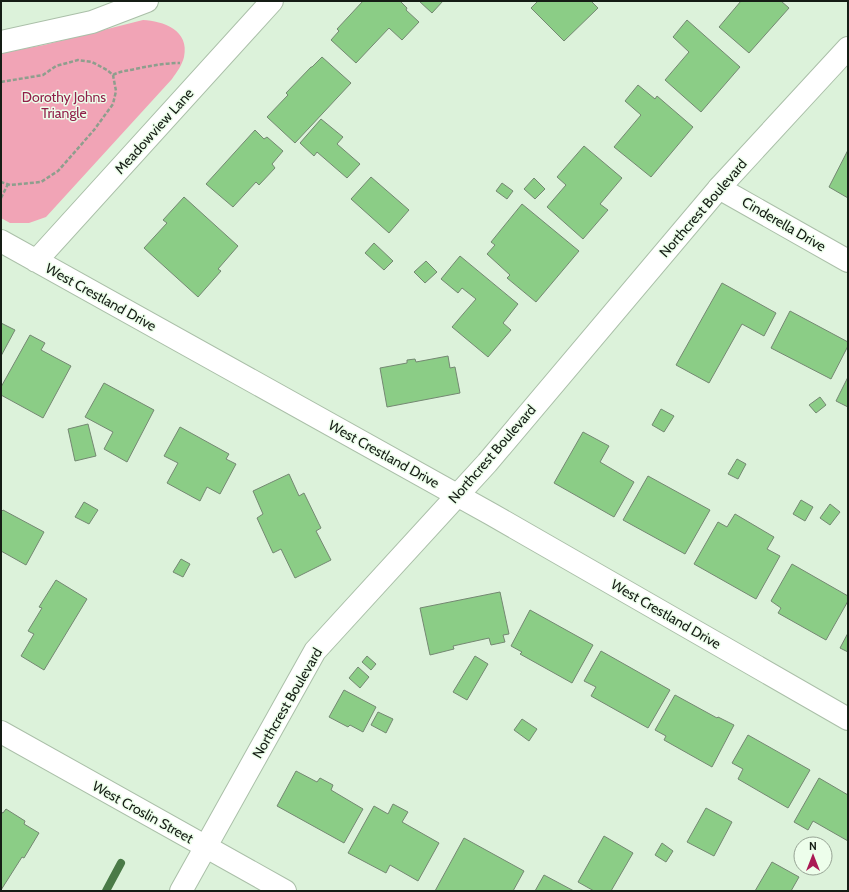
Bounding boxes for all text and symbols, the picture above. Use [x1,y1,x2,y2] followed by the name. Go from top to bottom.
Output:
[111,84,197,178] street label: Meadowview Lane
[22,88,106,122] park label: Dorothy Johns Triangle
[655,155,751,261] street label: Northcrest Boulevard
[739,193,829,255] street label: Cinderella Drive
[42,259,160,335] street label: West Crestland Drive
[444,401,540,507] street label: Northcrest Boulevard
[325,416,443,492] street label: West Crestland Drive
[608,575,724,653] street label: West Crestland Drive
[248,644,326,762] street label: Northcrest Boulevard
[89,777,197,847] street label: West Croslin Street
[793,836,833,876] north arrow
[809,839,817,853] text: N

